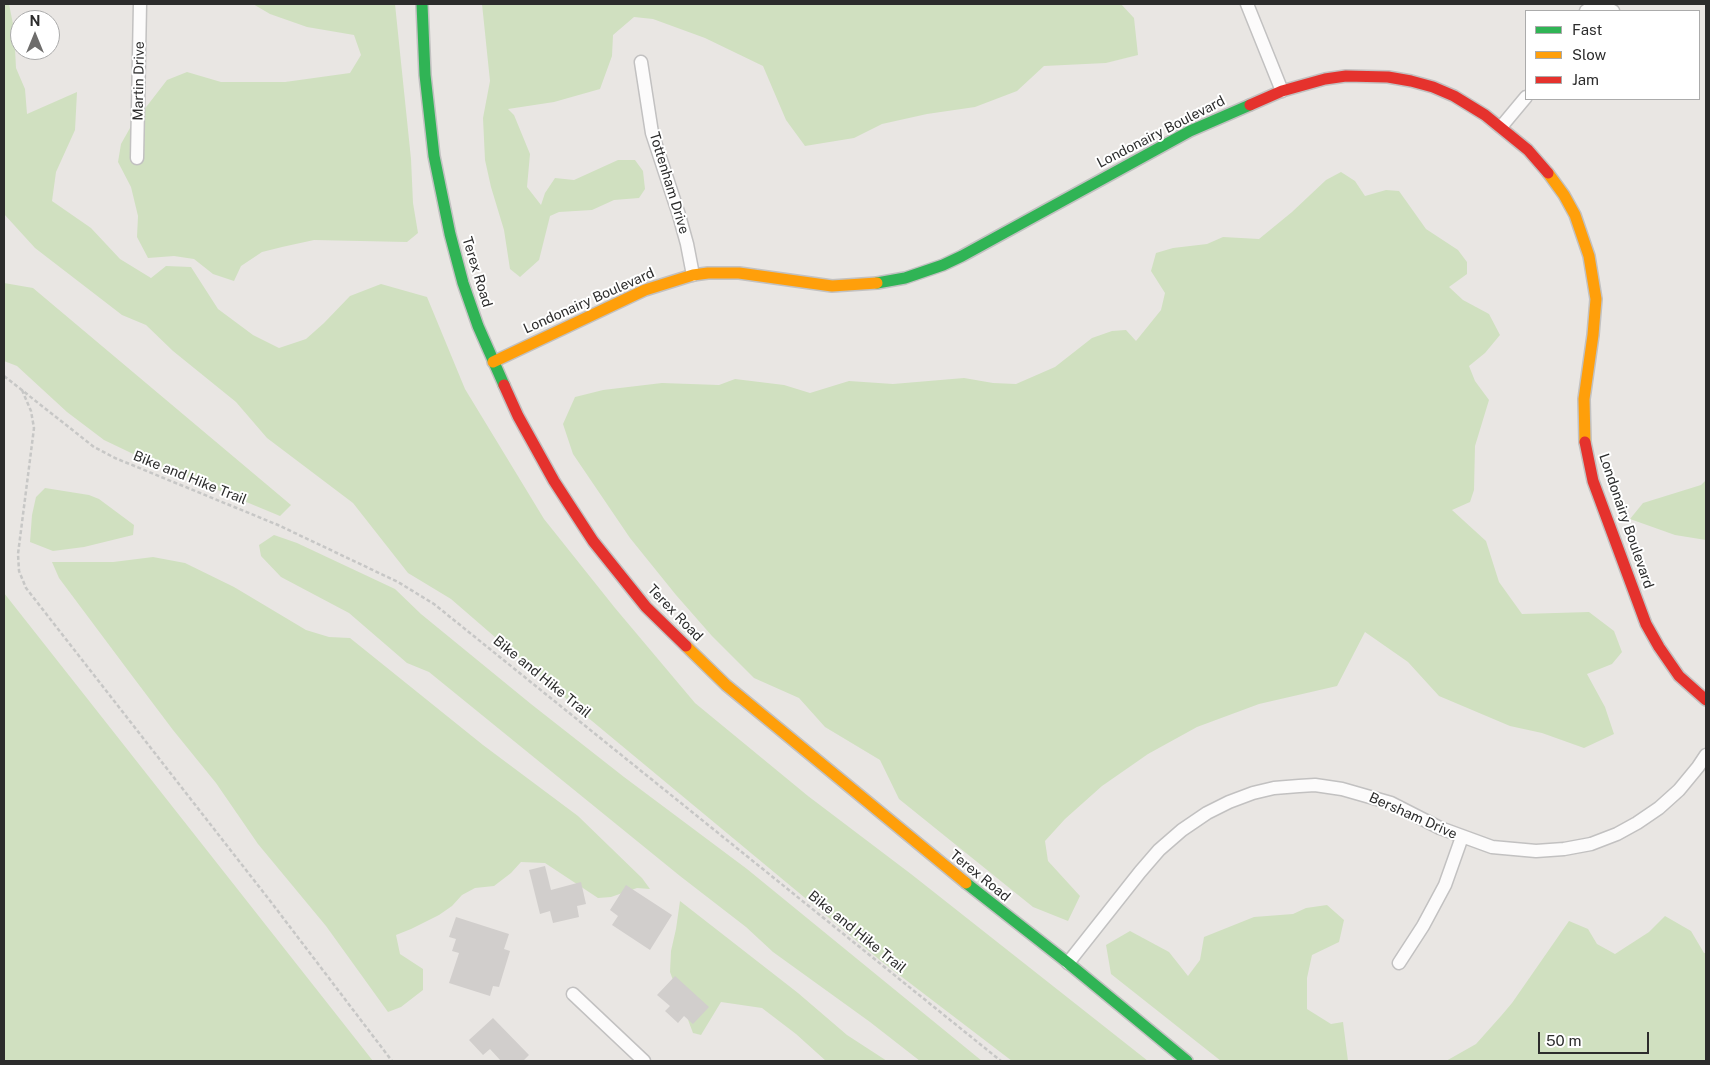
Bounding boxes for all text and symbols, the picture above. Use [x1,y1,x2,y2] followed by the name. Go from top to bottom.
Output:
[10,10,60,60] north arrow
[1525,10,1700,100] legend
[30,13,40,29] text: N
[1572,21,1602,38] text: Fast
[130,41,148,121] street label: Martin Drive
[1572,46,1606,63] text: Slow
[1572,71,1599,88] text: Jam
[1094,92,1228,172] street label: Londonairy Boulevard
[646,130,692,236] street label: Tottenham Drive
[458,235,496,309] street label: Terex Road
[521,265,657,337] street label: Londonairy Boulevard
[131,448,249,508] street label: Bike and Hike Trail
[1595,451,1657,591] street label: Londonairy Boulevard
[644,581,706,645] street label: Terex Road
[490,632,594,722] street label: Bike and Hike Trail
[1366,789,1460,843] street label: Bersham Drive
[947,847,1013,905] street label: Terex Road
[805,887,909,977] street label: Bike and Hike Trail
[1540,1022,1651,1054] scale bar
[1546,1032,1581,1049] text: 50 m

